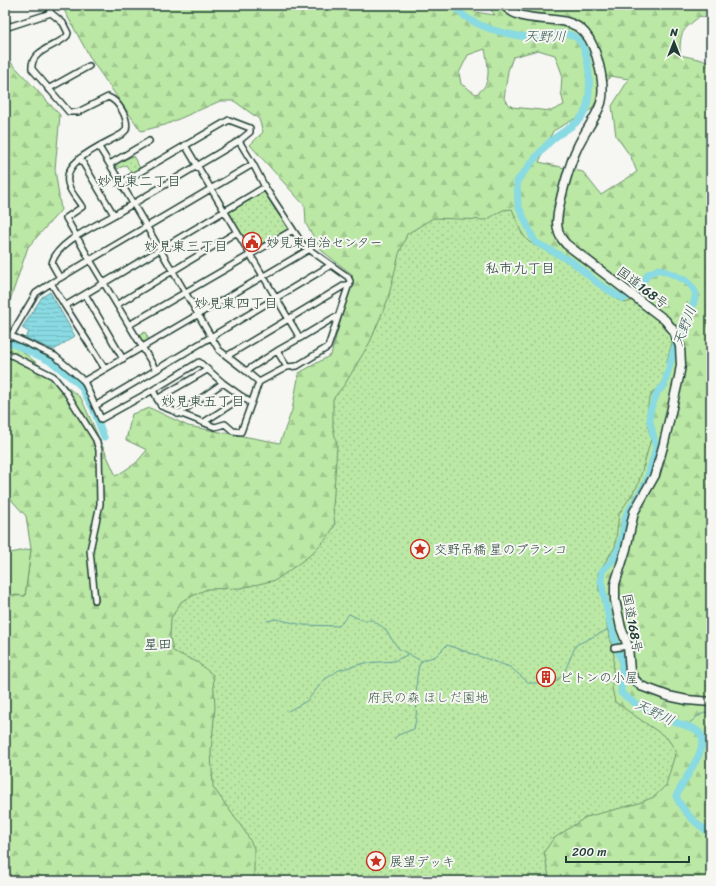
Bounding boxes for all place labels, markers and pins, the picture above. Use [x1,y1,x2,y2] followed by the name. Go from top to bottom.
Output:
[241,231,263,253] public building icon: 妙見東自治センター
[266,231,382,254] place label: 妙見東自治センター
[409,538,431,560] place icon: 交野吊橋 星のブランコ
[434,538,567,561] place label: 交野吊橋 星のブランコ
[535,666,557,688] building icon: ピトンの小屋
[560,666,638,689] place label: ピトンの小屋
[365,850,387,872] place icon: 展望デッキ
[390,850,455,873] place label: 展望デッキ

